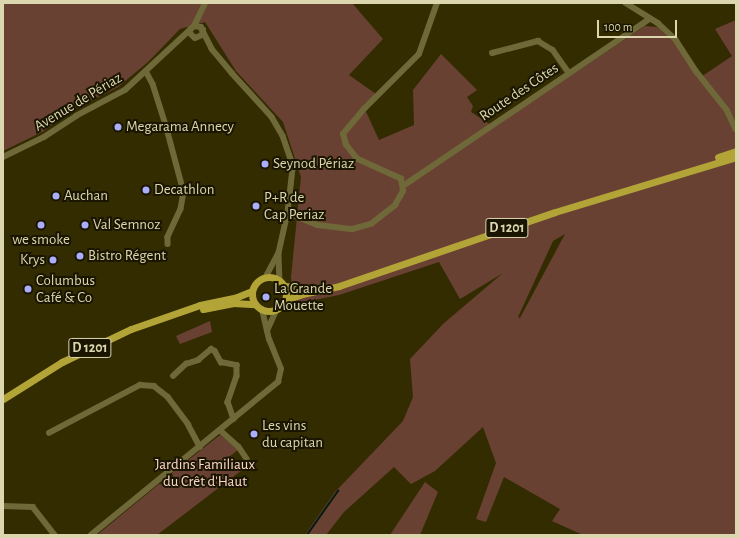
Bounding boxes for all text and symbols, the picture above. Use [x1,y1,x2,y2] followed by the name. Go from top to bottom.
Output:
[599,12,679,38] scale bar
[604,21,632,33] text: 100 m
[476,59,562,125] street label: Route des Côtes
[31,69,125,135] street label: Avenue de Périaz
[126,118,234,136] place label: Megarama Annecy
[113,122,123,132] marker: Megarama Annecy
[273,155,354,173] place label: Seynod Périaz
[260,159,270,169] marker: Seynod Périaz
[154,181,214,199] place label: Decathlon
[141,185,151,195] marker: Decathlon
[64,187,108,205] place label: Auchan
[264,188,325,223] place label: P+R de Cap Periaz
[51,191,61,201] marker: Auchan
[251,201,261,211] marker: P+R de Cap Periaz
[93,216,160,234] place label: Val Semnoz
[485,216,529,240] road number: D 1201
[36,220,46,230] marker: we smoke
[80,220,90,230] marker: Val Semnoz
[12,231,70,249] place label: we smoke
[88,247,166,265] place label: Bistro Régent
[20,251,45,269] place label: Krys
[75,251,85,261] marker: Bistro Régent
[48,255,58,265] marker: Krys
[36,271,95,306] place label: Columbus Café & Co
[274,279,332,314] place label: La Grande Mouette
[23,284,33,294] marker: Columbus Café & Co
[261,292,271,302] marker: La Grande Mouette
[68,336,112,360] road number: D 1201
[262,416,323,451] place label: Les vins du capitan
[249,429,259,439] marker: Les vins du capitan
[155,455,255,490] park label: Jardins Familiaux du Crêt d'Haut

